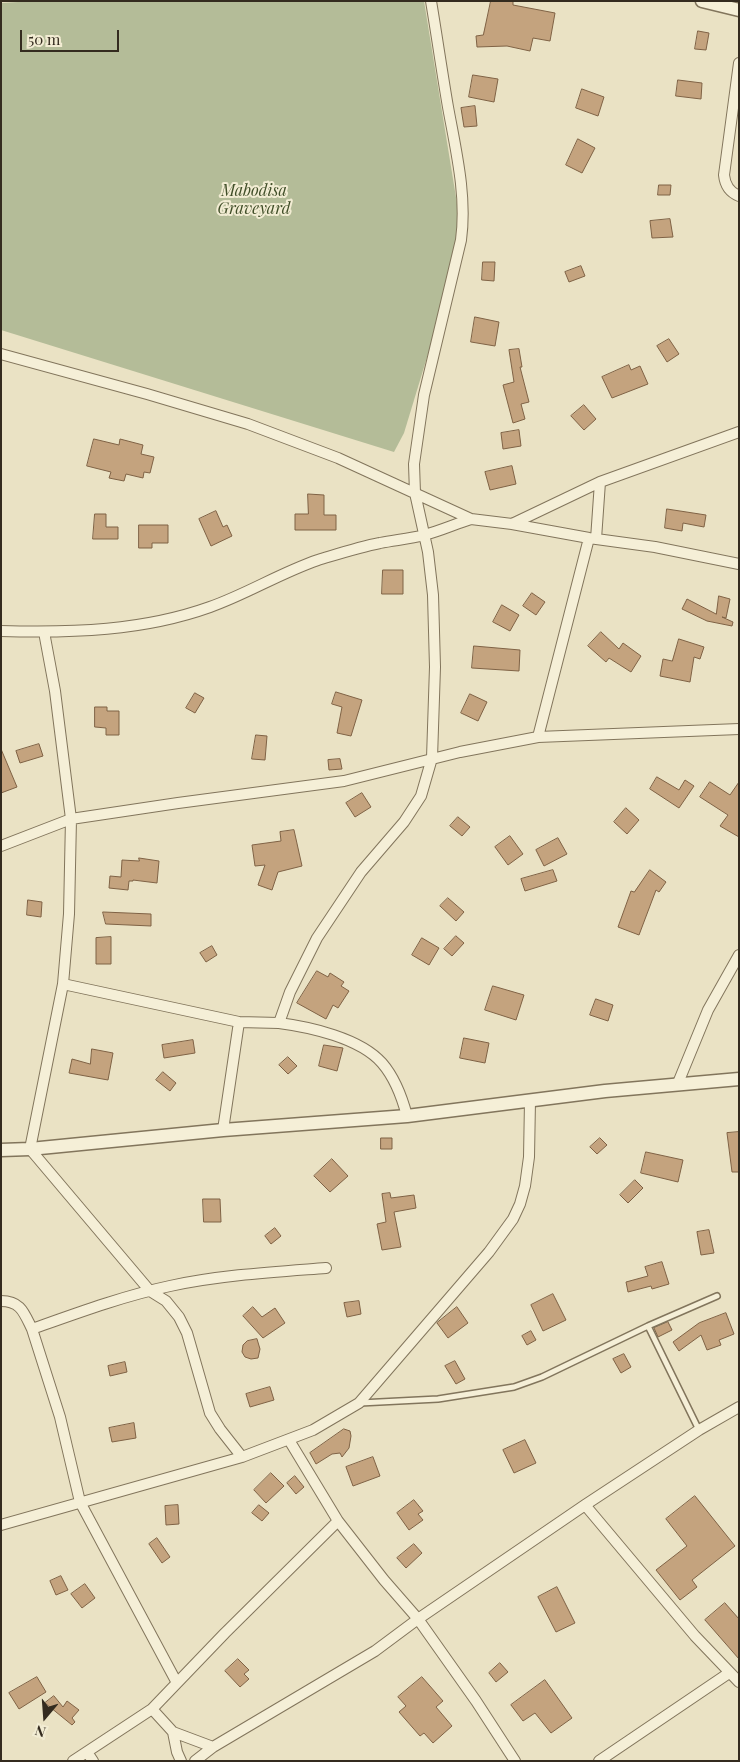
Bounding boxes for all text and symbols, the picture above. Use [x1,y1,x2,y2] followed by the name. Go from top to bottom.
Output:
[22,20,121,52] scale bar
[28,29,60,49] text: 50 m
[218,181,290,219] park label: Mabodisa Graveyard
[20,1692,70,1742] north arrow
[32,1721,48,1742] text: N

